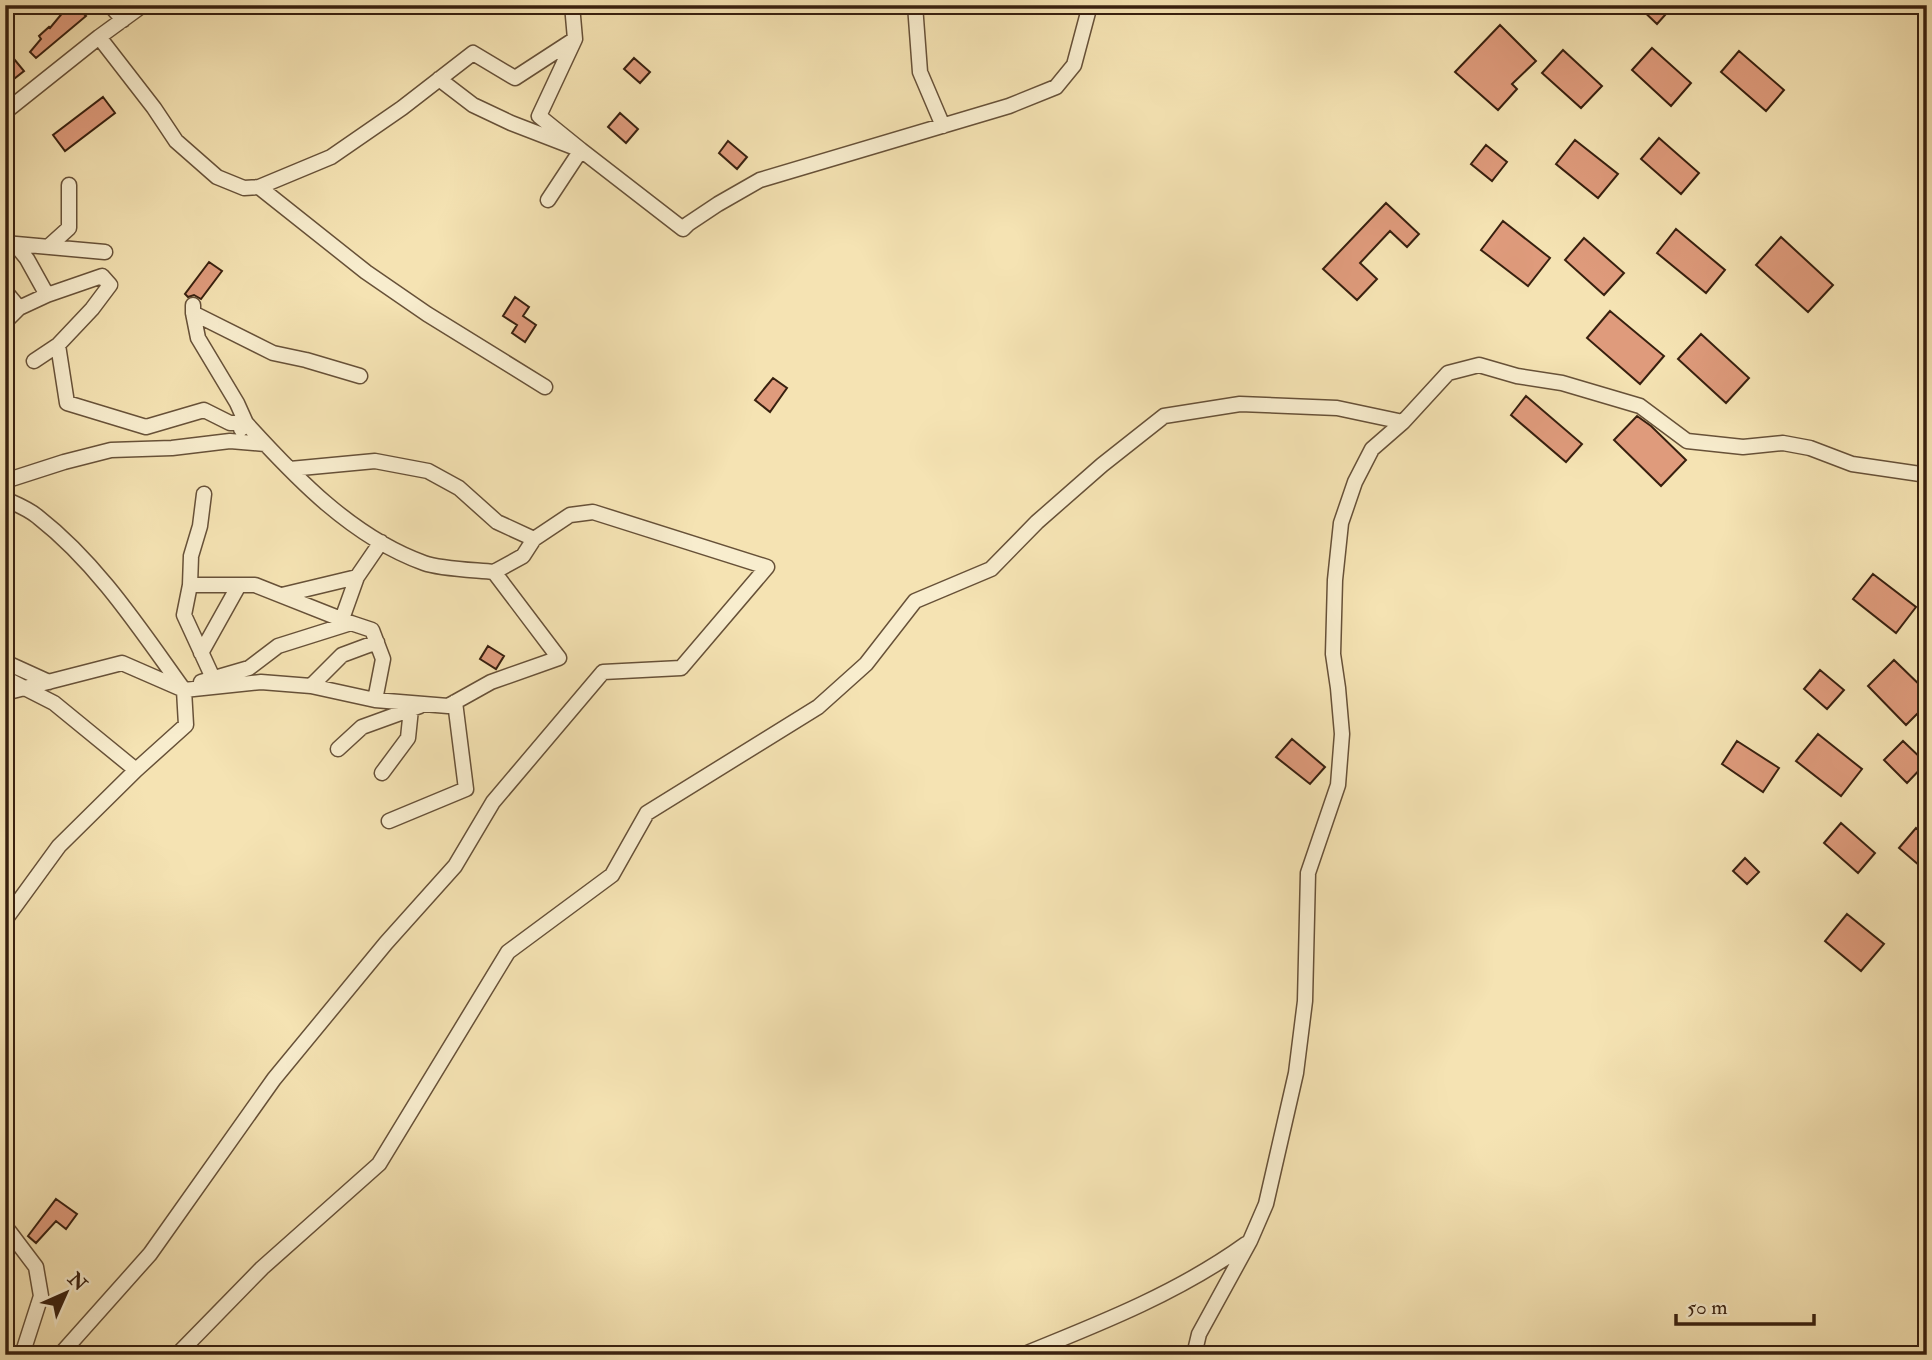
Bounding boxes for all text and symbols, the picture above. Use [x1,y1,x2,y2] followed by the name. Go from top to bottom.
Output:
[32,1258,102,1328] north arrow
[62,1266,93,1297] text: N
[1676,1283,1815,1327] scale bar
[1687,1294,1728,1321] text: 50 m

